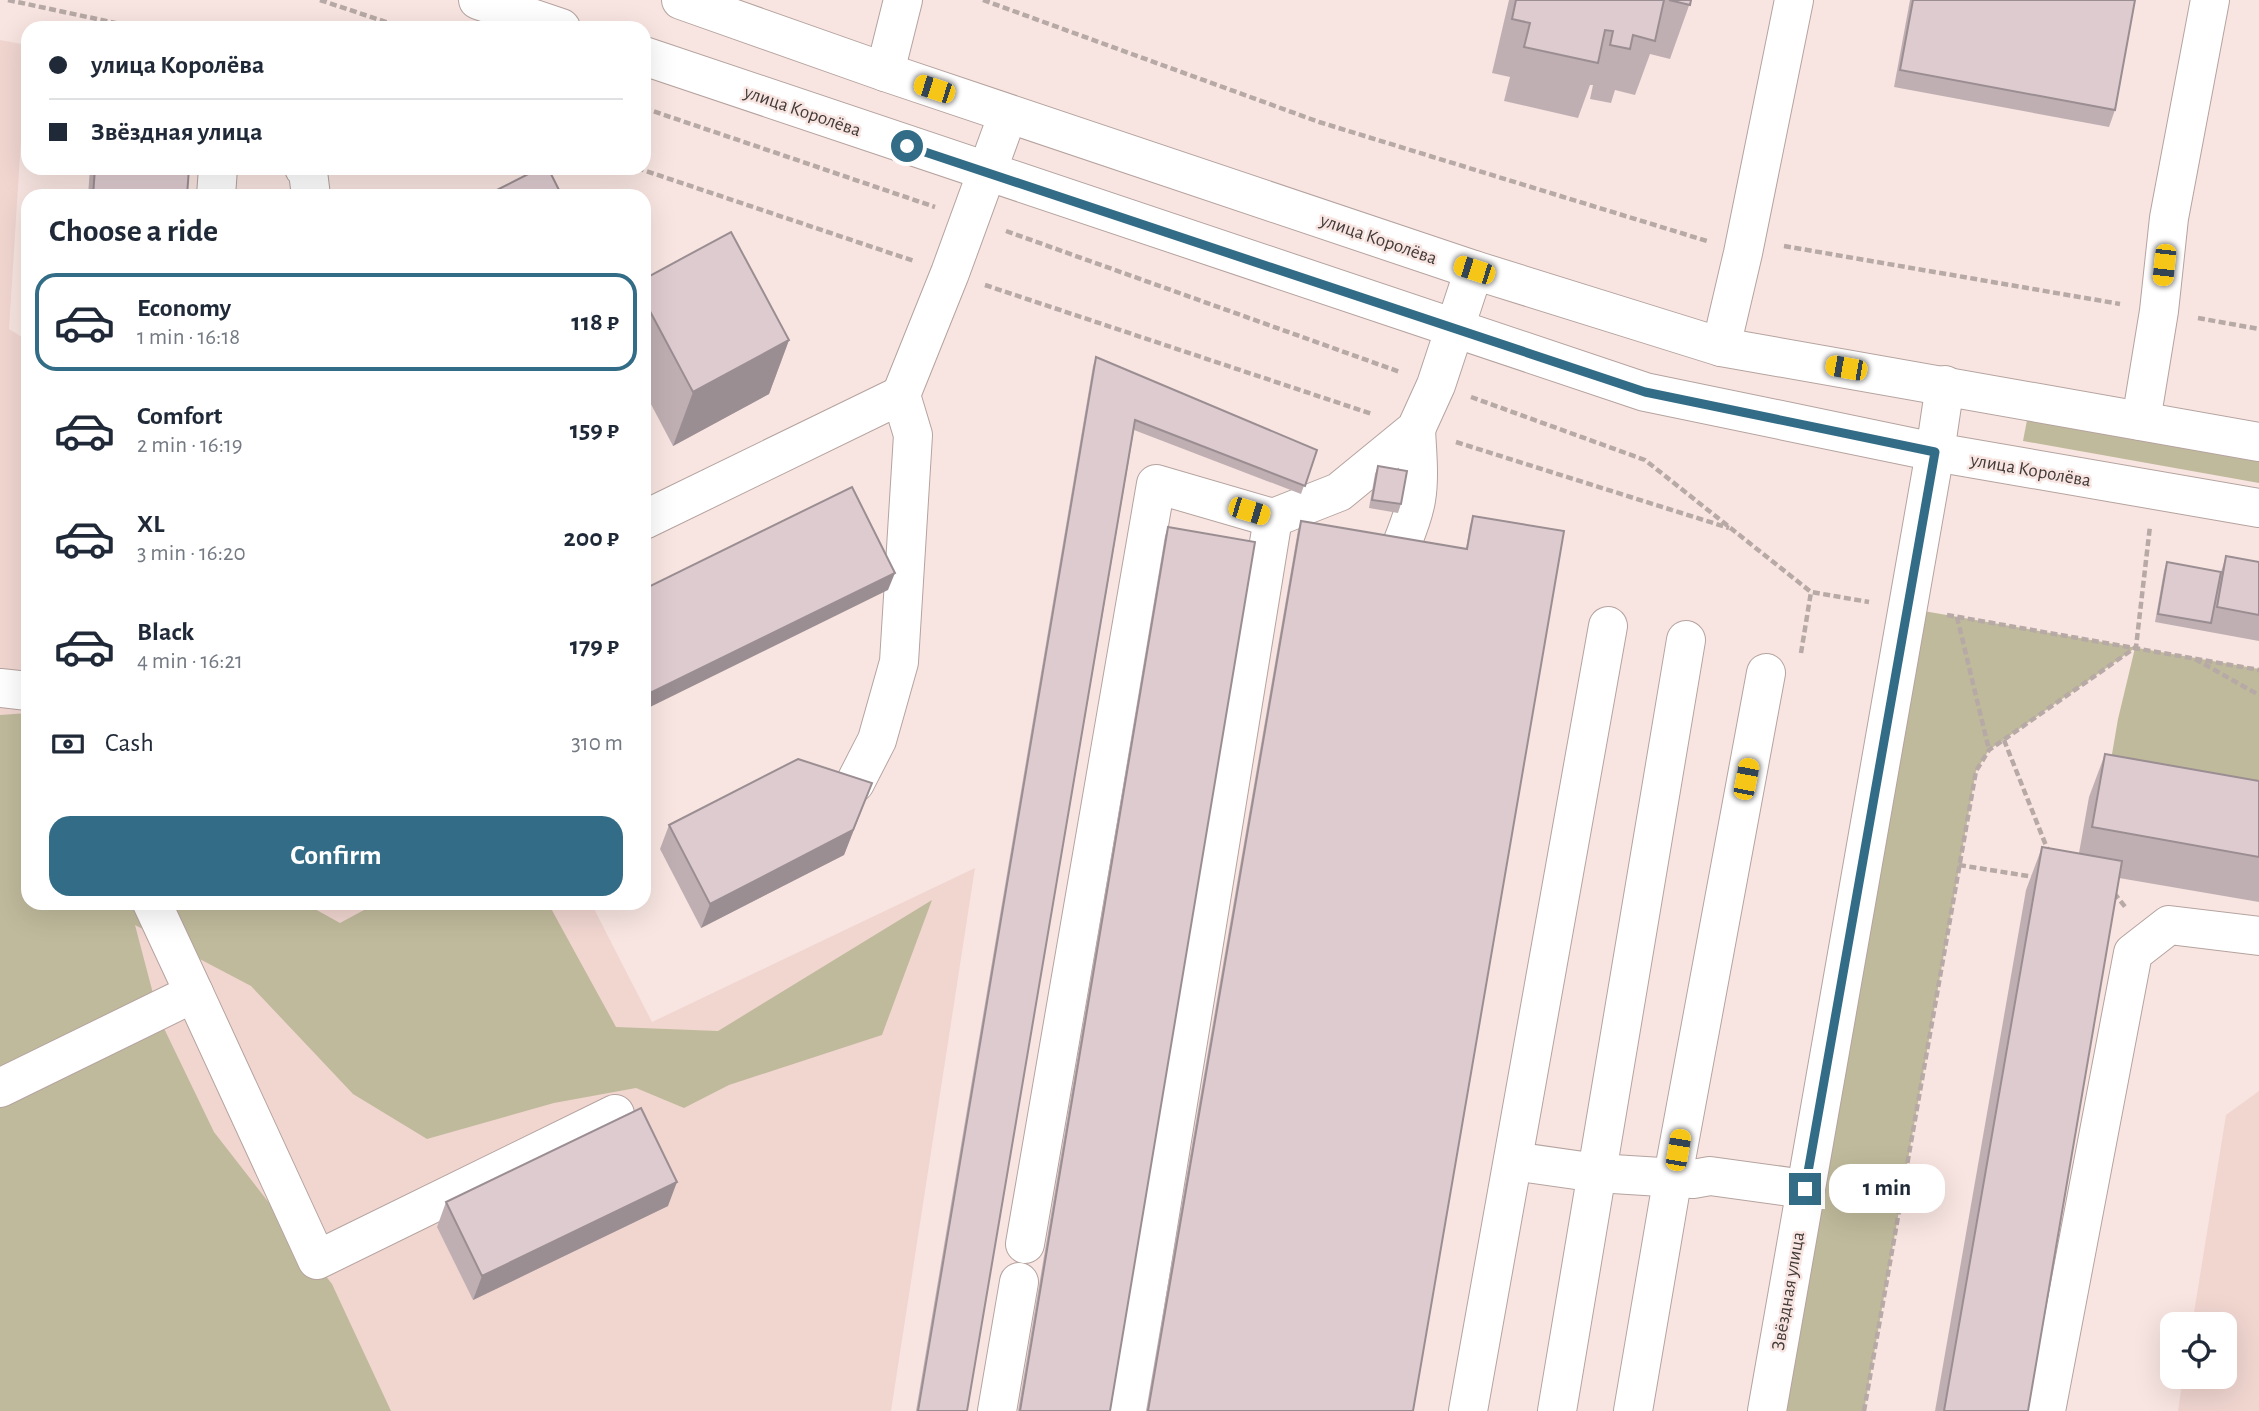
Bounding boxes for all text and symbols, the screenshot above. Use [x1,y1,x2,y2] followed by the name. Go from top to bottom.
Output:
[91,52,264,78] text: улица Королёва
[911,73,958,105] car
[741,82,864,140] street label: улица Королёва
[91,119,263,145] text: Звёздная улица
[891,130,923,162] route start
[1317,210,1440,268] street label: улица Королёва
[49,215,218,247] text: Choose a ride
[2152,243,2177,287] car
[1451,254,1498,286] car
[53,291,116,354] icon: car
[137,295,231,321] text: Economy
[571,309,619,335] text: 118 ₽
[137,326,240,349] text: 1 min · 16:18
[1824,354,1869,382] car
[53,399,116,462] icon: car
[137,403,222,429] text: Comfort
[570,417,619,443] text: 159 ₽
[137,434,243,457] text: 2 min · 16:19
[1968,450,2093,490] street label: улица Королёва
[1226,495,1273,527] car
[53,507,116,570] icon: car
[137,511,164,537] text: XL
[564,525,619,551] text: 200 ₽
[137,542,246,565] text: 3 min · 16:20
[53,615,116,678] icon: car
[137,619,194,645] text: Black
[570,633,619,659] text: 179 ₽
[137,650,243,673] text: 4 min · 16:21
[49,725,87,763] icon: cash
[105,730,154,756] text: Cash
[571,732,623,755] text: 310 m
[1732,756,1761,802] car
[49,816,623,896] button: Confirm
[1665,1127,1692,1173] car
[1829,1164,1945,1214] callout: 1 min
[1789,1173,1821,1205] route end
[1863,1177,1911,1200] text: 1 min
[1769,1230,1808,1352] street label: Звёздная улица
[2160,1312,2237,1389] map controls
[2160,1312,2237,1389] button: locate

